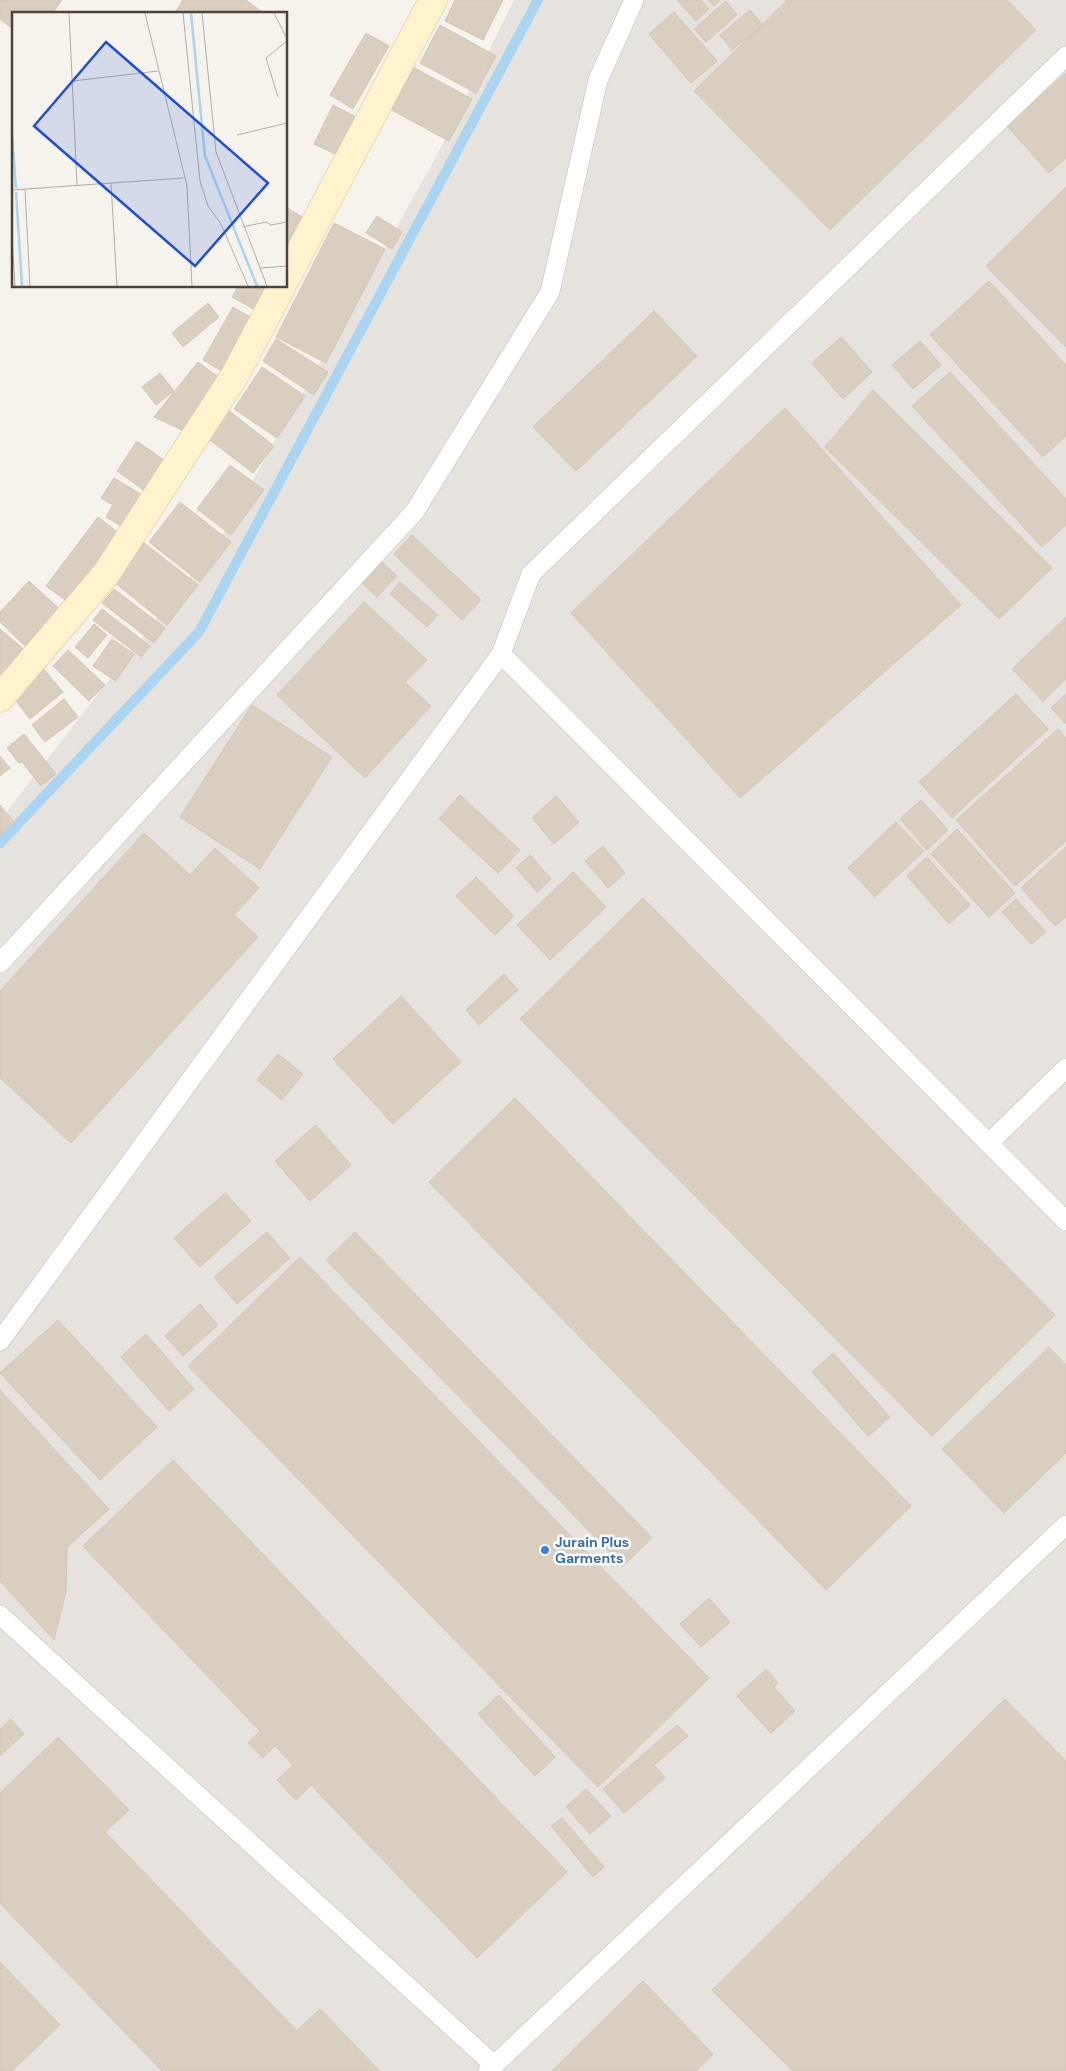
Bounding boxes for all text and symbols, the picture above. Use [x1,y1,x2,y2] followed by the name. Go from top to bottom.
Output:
[12,12,288,288] inset map
[555,1533,629,1567] place label: Jurain Plus Garments
[539,1544,551,1556] marker: Jurain Plus Garments

